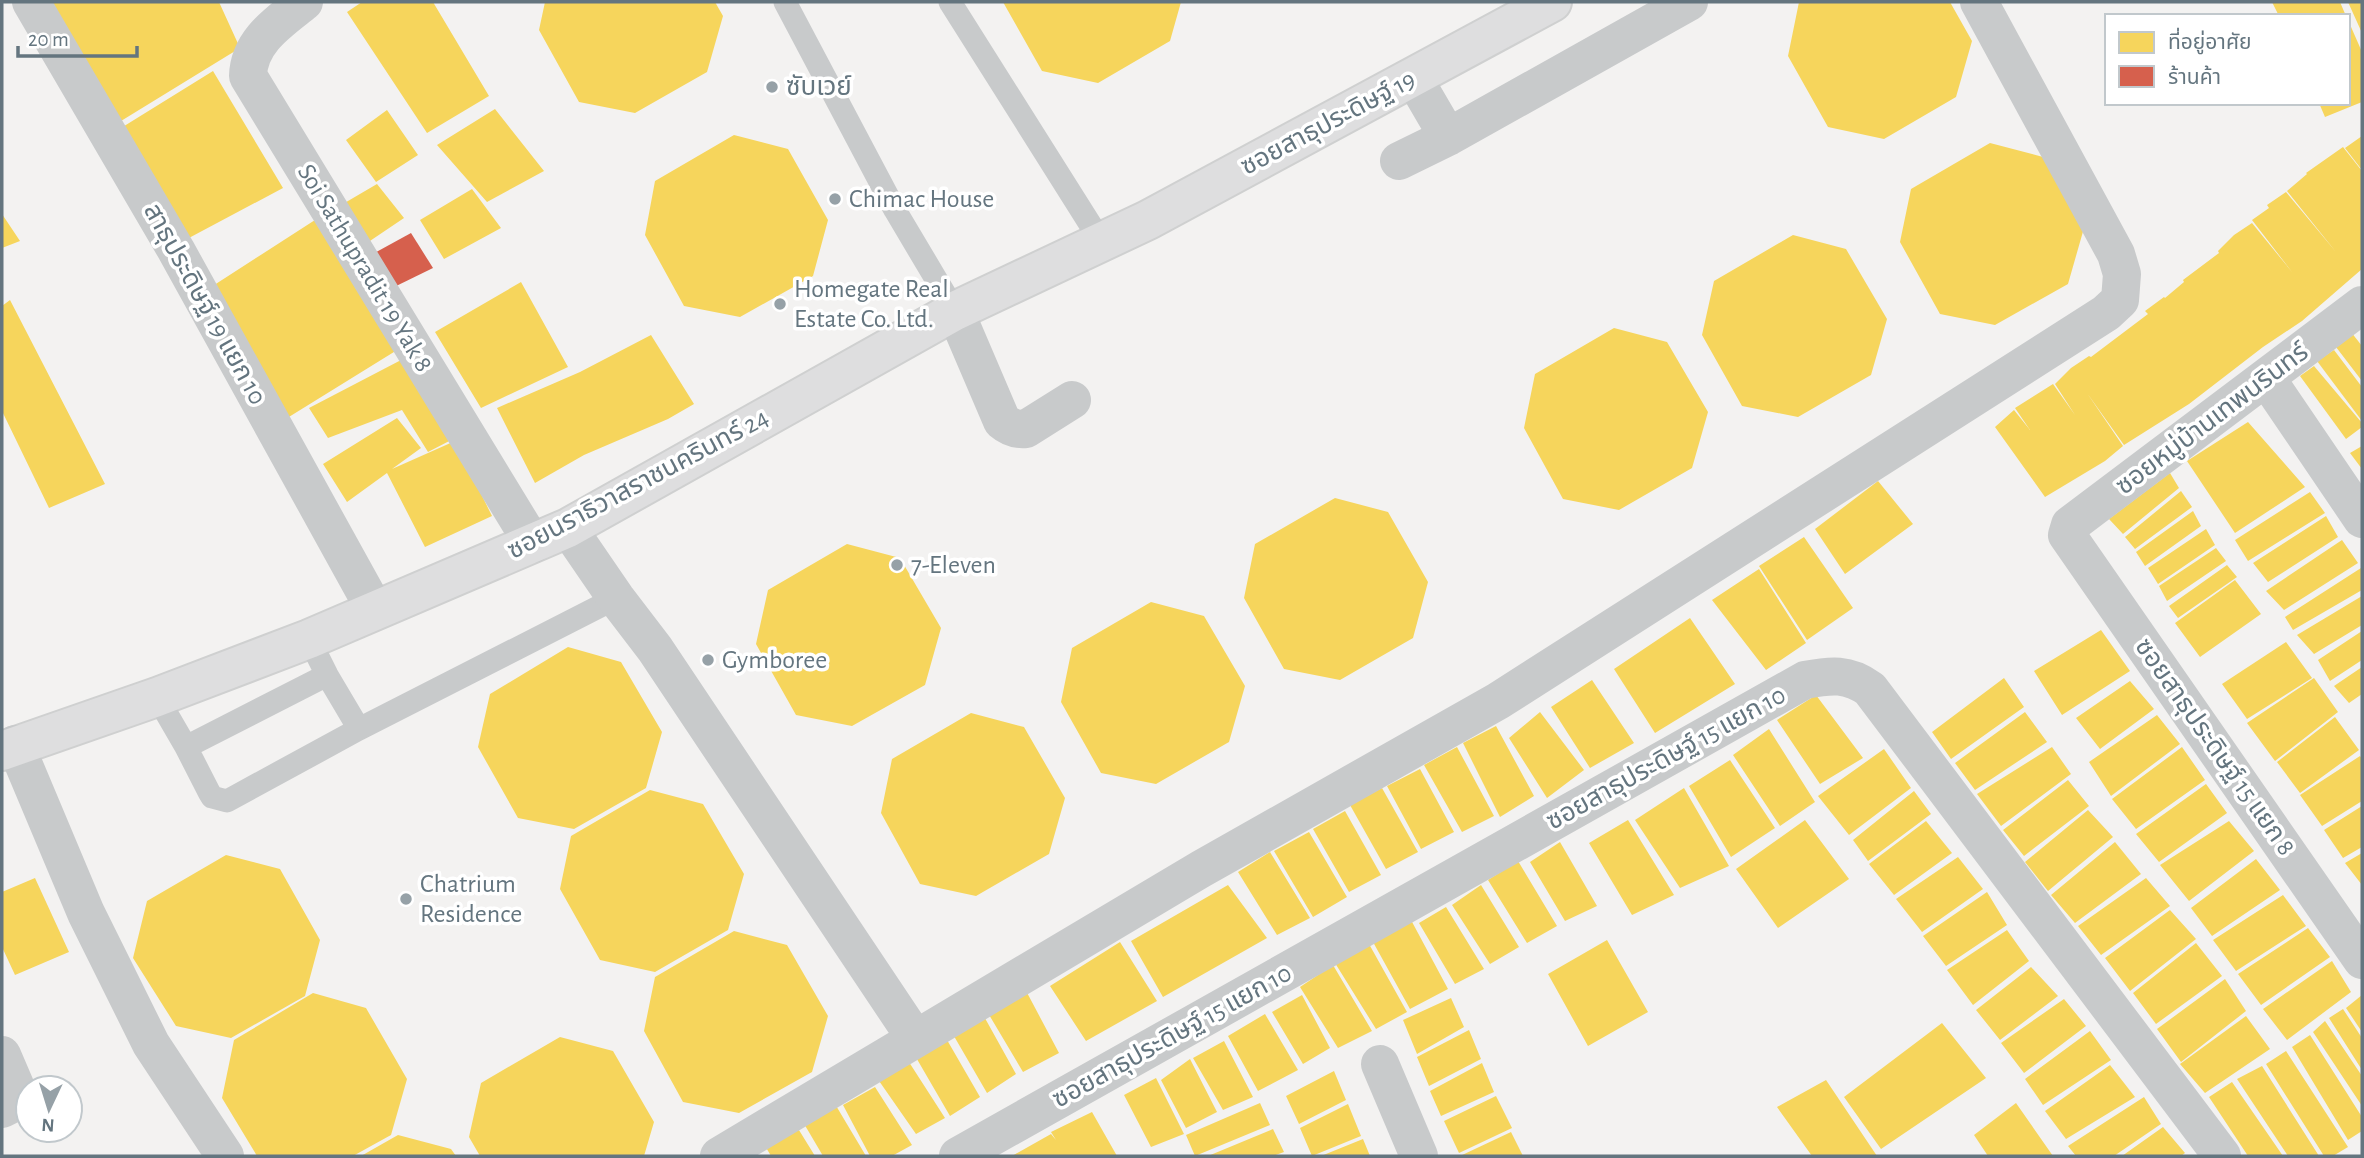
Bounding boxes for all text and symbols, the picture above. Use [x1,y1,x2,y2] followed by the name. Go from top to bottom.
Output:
[18,14,136,58] scale bar
[2105,14,2350,105] legend
[2168,27,2252,55] text: ที่อยู่อาศัย
[28,29,69,50] text: 20 m
[2168,65,2221,88] text: ร้านค้า
[1236,66,1421,182] street label: ซอยสาธุประดิษฐ์ 19
[786,74,852,100] place label: ซับเวย์
[764,79,780,95] marker: ซับเวย์
[293,160,437,376] street label: Soi Sathupradit 19 Yak 8
[849,186,994,212] place label: Chimac House
[827,191,843,207] marker: Chimac House
[137,199,271,410] street label: สาธุประดิษฐ์ 19 แยก 10
[794,276,949,332] place label: Homegate Real Estate Co. Ltd.
[772,296,788,312] marker: Homegate Real Estate Co. Ltd.
[2110,336,2315,501] street label: ซอยหมู่บ้านเทพนรินทร์
[503,404,773,564] street label: ซอยนราธิวาสราชนครินทร์ 24
[911,552,996,578] place label: 7-Eleven
[889,557,905,573] marker: 7-Eleven
[2129,634,2300,861] street label: ซอยสาธุประดิษฐ์ 15 แยก 8
[722,647,827,673] place label: Gymboree
[700,652,716,668] marker: Gymboree
[1542,681,1791,836] street label: ซอยสาธุประดิษฐ์ 15 แยก 10
[420,871,522,927] place label: Chatrium Residence
[398,891,414,907] marker: Chatrium Residence
[1048,959,1297,1114] street label: ซอยสาธุประดิษฐ์ 15 แยก 10
[14,1074,84,1144] north arrow
[41,1115,55,1134] text: N

